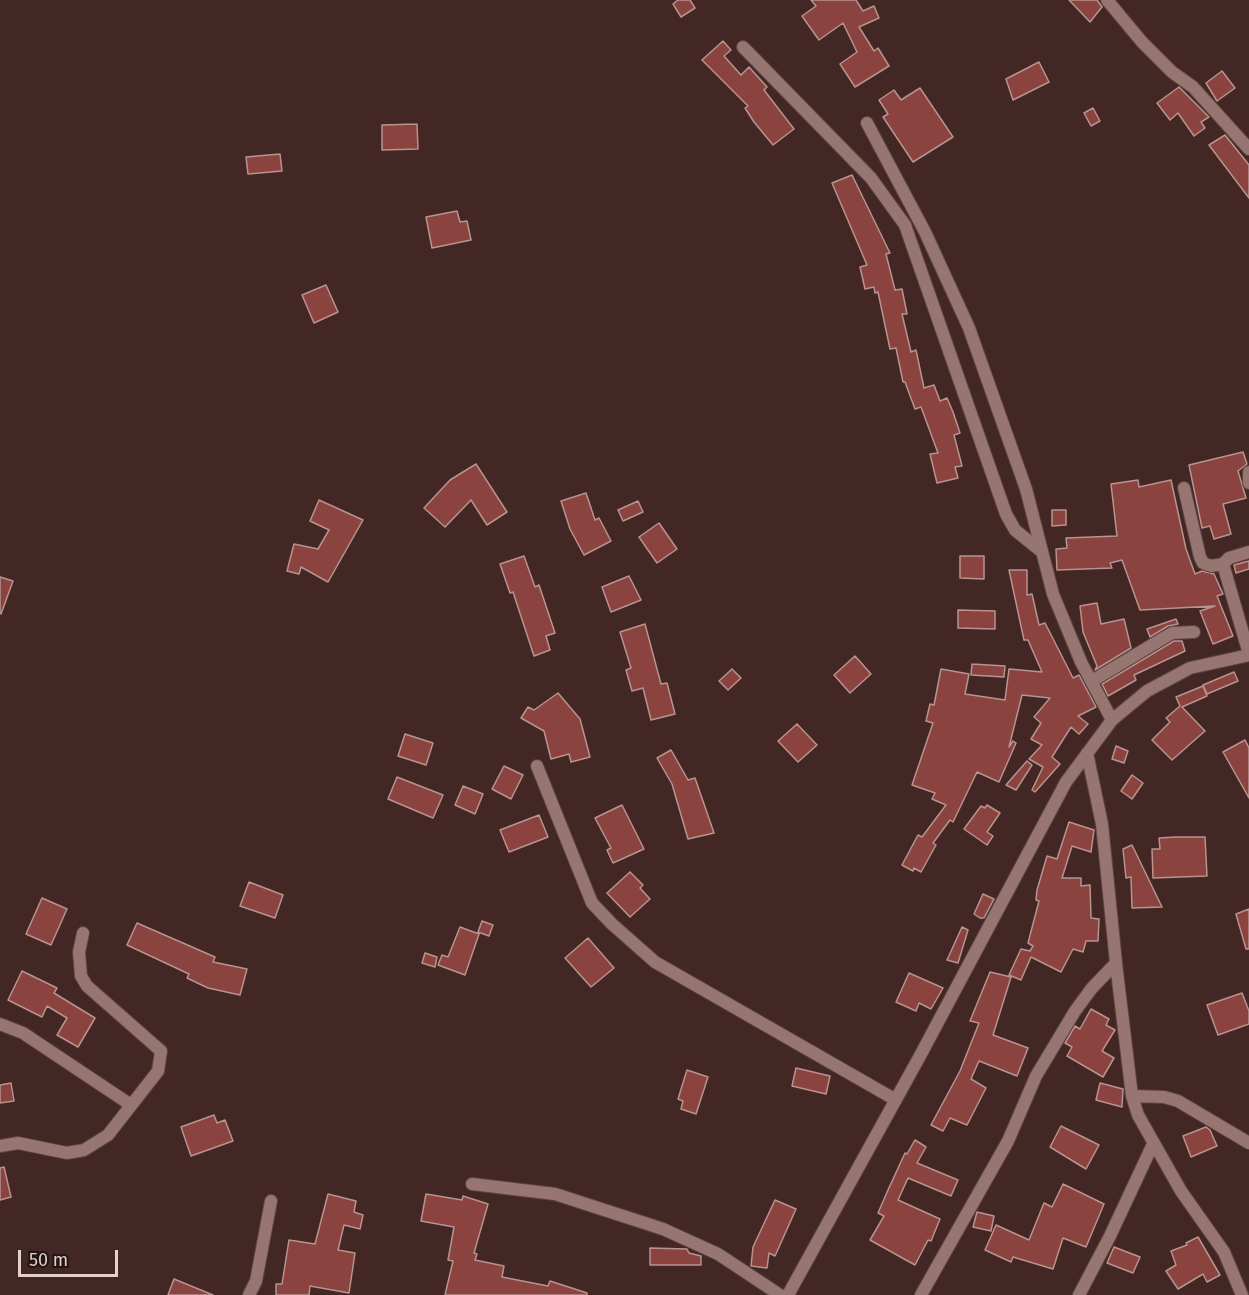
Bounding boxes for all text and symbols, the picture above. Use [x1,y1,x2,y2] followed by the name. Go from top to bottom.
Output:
[21,1238,122,1276] scale bar
[29,1249,68,1271] text: 50 m

